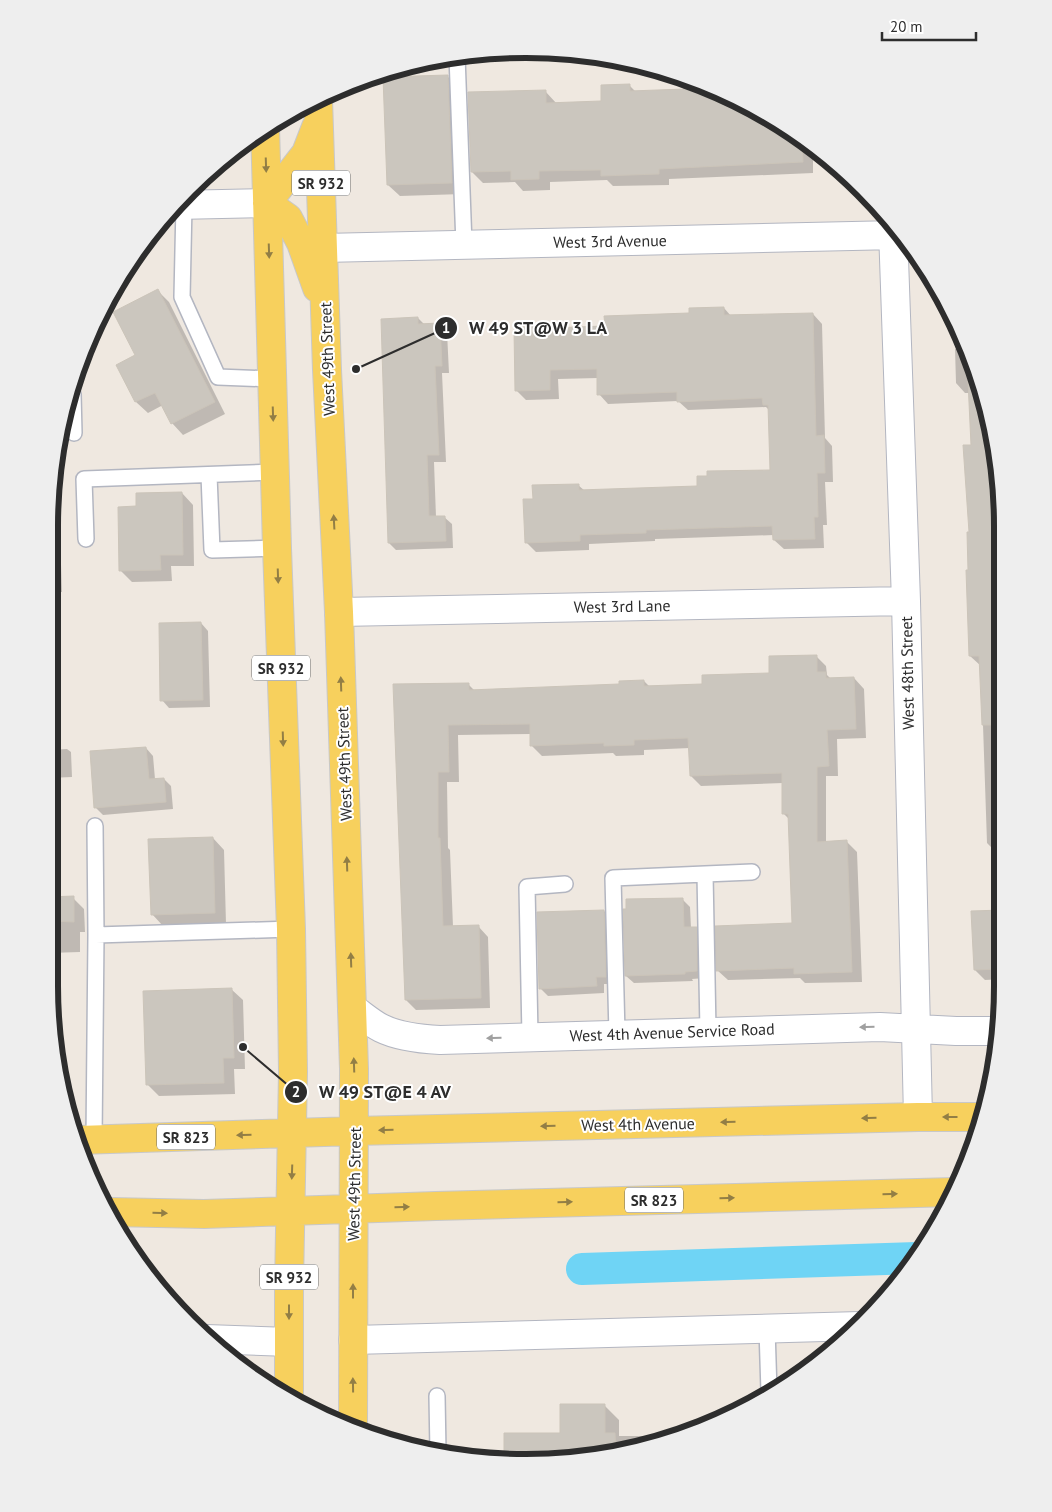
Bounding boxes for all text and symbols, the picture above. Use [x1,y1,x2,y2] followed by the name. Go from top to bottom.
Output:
[882,10,976,42] scale bar
[890,17,923,36] text: 20 m
[262,157,270,173] one-way arrow
[292,170,350,196] road number: SR 932
[553,230,667,252] street label: West 3rd Avenue
[265,244,273,260] one-way arrow
[315,301,339,416] street label: West 49th Street
[433,312,617,345] callout: W 49 ST@W 3 LA
[469,316,607,339] text: W 49 ST@W 3 LA
[442,318,450,337] text: 1
[270,406,278,422] one-way arrow
[330,514,338,530] one-way arrow
[274,569,282,585] one-way arrow
[573,595,671,617] street label: West 3rd Lane
[896,615,918,730] street label: West 48th Street
[252,656,310,680] road number: SR 932
[337,676,345,692] one-way arrow
[332,706,356,821] street label: West 49th Street
[280,731,288,747] one-way arrow
[343,856,351,872] one-way arrow
[346,952,354,968] one-way arrow
[569,1018,775,1046] street label: West 4th Avenue Service Road
[858,1023,874,1031] one-way arrow
[486,1034,502,1042] one-way arrow
[350,1057,358,1073] one-way arrow
[283,1075,461,1108] callout: W 49 ST@E 4 AV
[319,1080,451,1103] text: W 49 ST@E 4 AV
[292,1082,300,1101] text: 2
[581,1113,695,1135] street label: West 4th Avenue
[942,1113,958,1121] one-way arrow
[861,1114,877,1122] one-way arrow
[720,1118,736,1126] one-way arrow
[540,1122,556,1130] one-way arrow
[157,1124,215,1150] road number: SR 823
[343,1126,365,1241] street label: West 49th Street
[377,1127,393,1135] one-way arrow
[236,1131,252,1139] one-way arrow
[287,1164,295,1180] one-way arrow
[625,1188,683,1212] road number: SR 823
[882,1189,898,1197] one-way arrow
[720,1194,736,1202] one-way arrow
[557,1198,573,1206] one-way arrow
[395,1203,411,1211] one-way arrow
[152,1209,168,1217] one-way arrow
[260,1264,318,1290] road number: SR 932
[349,1283,357,1299] one-way arrow
[285,1305,293,1321] one-way arrow
[349,1376,357,1392] one-way arrow

